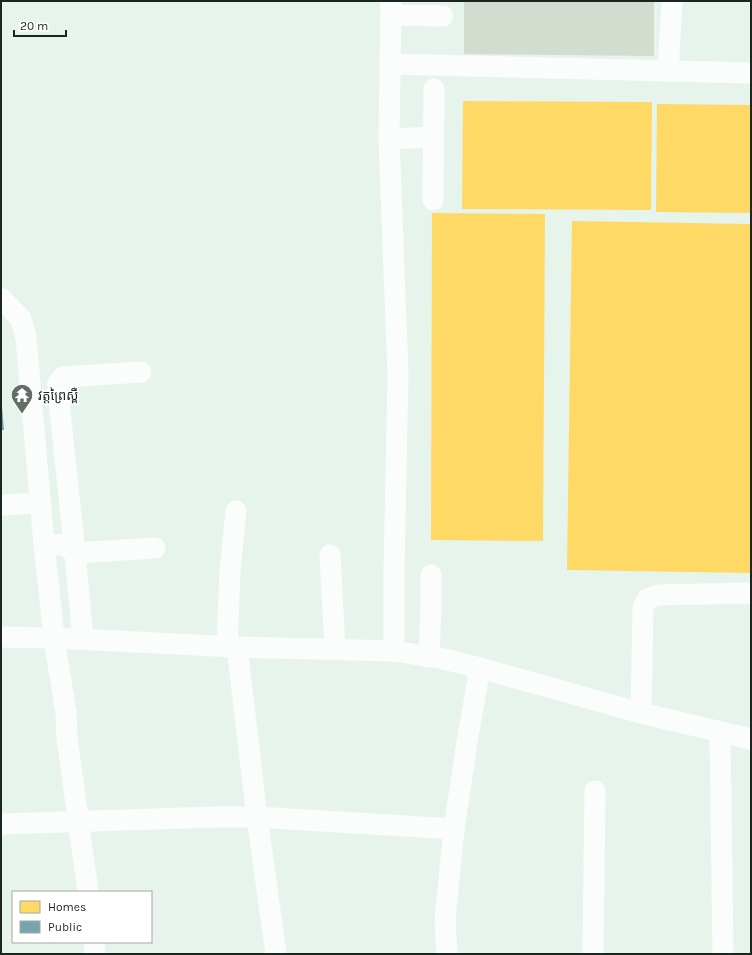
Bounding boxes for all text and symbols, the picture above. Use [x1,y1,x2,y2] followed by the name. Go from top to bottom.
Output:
[14,12,66,38] scale bar
[20,19,48,33] text: 20 m
[9,382,35,415] temple icon: វត្តព្រៃស្ពឺ
[38,387,78,404] place label: វត្តព្រៃស្ពឺ
[12,891,152,943] legend
[48,900,86,914] text: Homes
[48,920,82,934] text: Public

